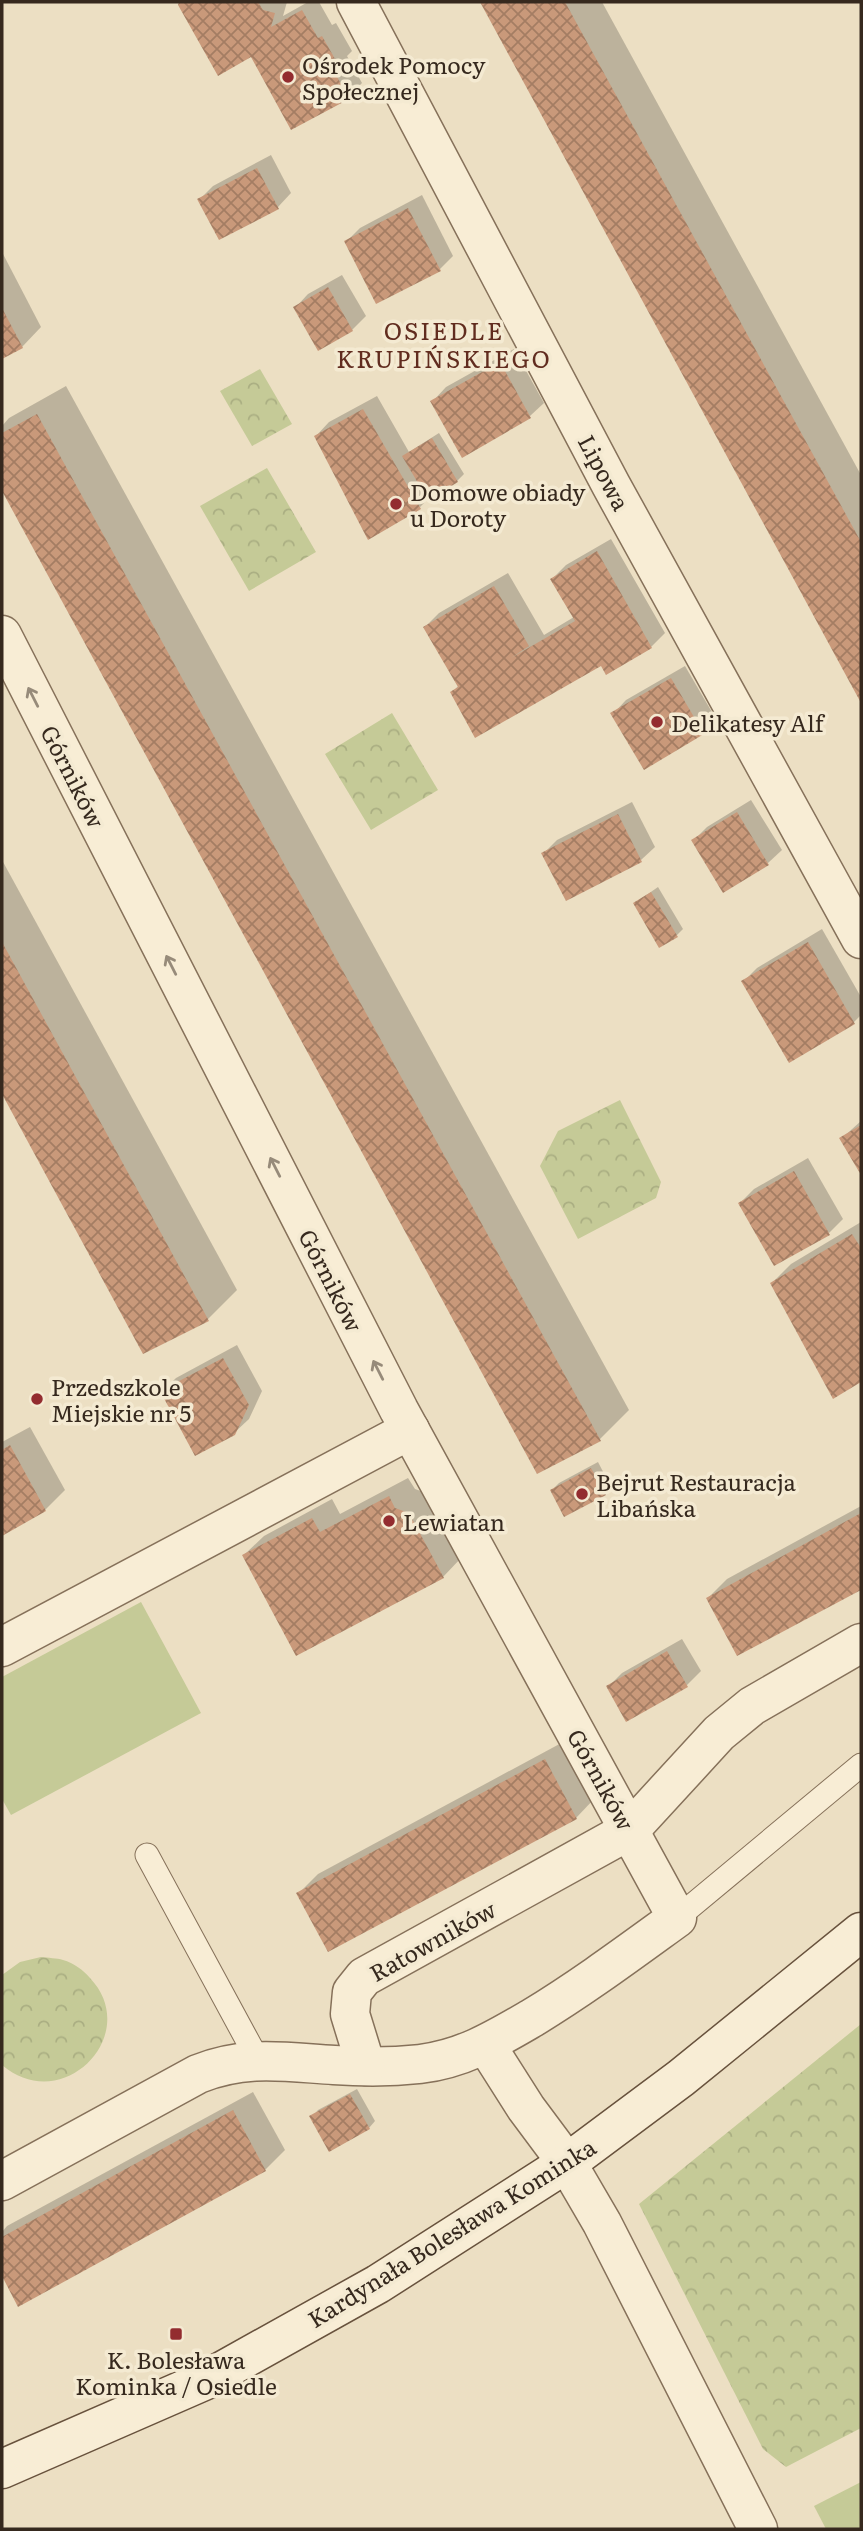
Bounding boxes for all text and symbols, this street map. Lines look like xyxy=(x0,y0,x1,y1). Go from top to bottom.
place label: Ośrodek Pomocy Społecznej xyxy=(302,47,486,107)
marker: Ośrodek Pomocy Społecznej xyxy=(280,69,296,85)
district label: OSIEDLE KRUPIŃSKIEGO xyxy=(336,312,552,375)
street label: Lipowa xyxy=(571,428,639,517)
place label: Domowe obiady u Doroty xyxy=(410,474,586,534)
marker: Domowe obiady u Doroty xyxy=(388,496,404,512)
one-way arrow xyxy=(26,687,40,708)
place label: Delikatesy Alf xyxy=(671,705,826,739)
marker: Delikatesy Alf xyxy=(649,714,665,730)
street label: Górników xyxy=(34,719,114,833)
one-way arrow xyxy=(163,955,177,976)
one-way arrow xyxy=(267,1157,281,1178)
street label: Górników xyxy=(292,1223,372,1337)
one-way arrow xyxy=(371,1360,385,1381)
place label: Przedszkole Miejskie nr 5 xyxy=(51,1369,191,1429)
marker: Przedszkole Miejskie nr 5 xyxy=(29,1391,45,1407)
place label: Bejrut Restauracja Libańska xyxy=(596,1464,796,1524)
marker: Bejrut Restauracja Libańska xyxy=(574,1486,590,1502)
place label: Lewiatan xyxy=(403,1504,505,1538)
marker: Lewiatan xyxy=(381,1513,397,1529)
street label: Górników xyxy=(560,1722,644,1836)
street label: Ratowników xyxy=(363,1891,502,1989)
street label: Kardynała Bolesława Kominka xyxy=(300,2129,602,2335)
marker: K. Bolesława Kominka / Osiedle xyxy=(168,2326,184,2342)
place label: K. Bolesława Kominka / Osiedle xyxy=(75,2342,277,2402)

